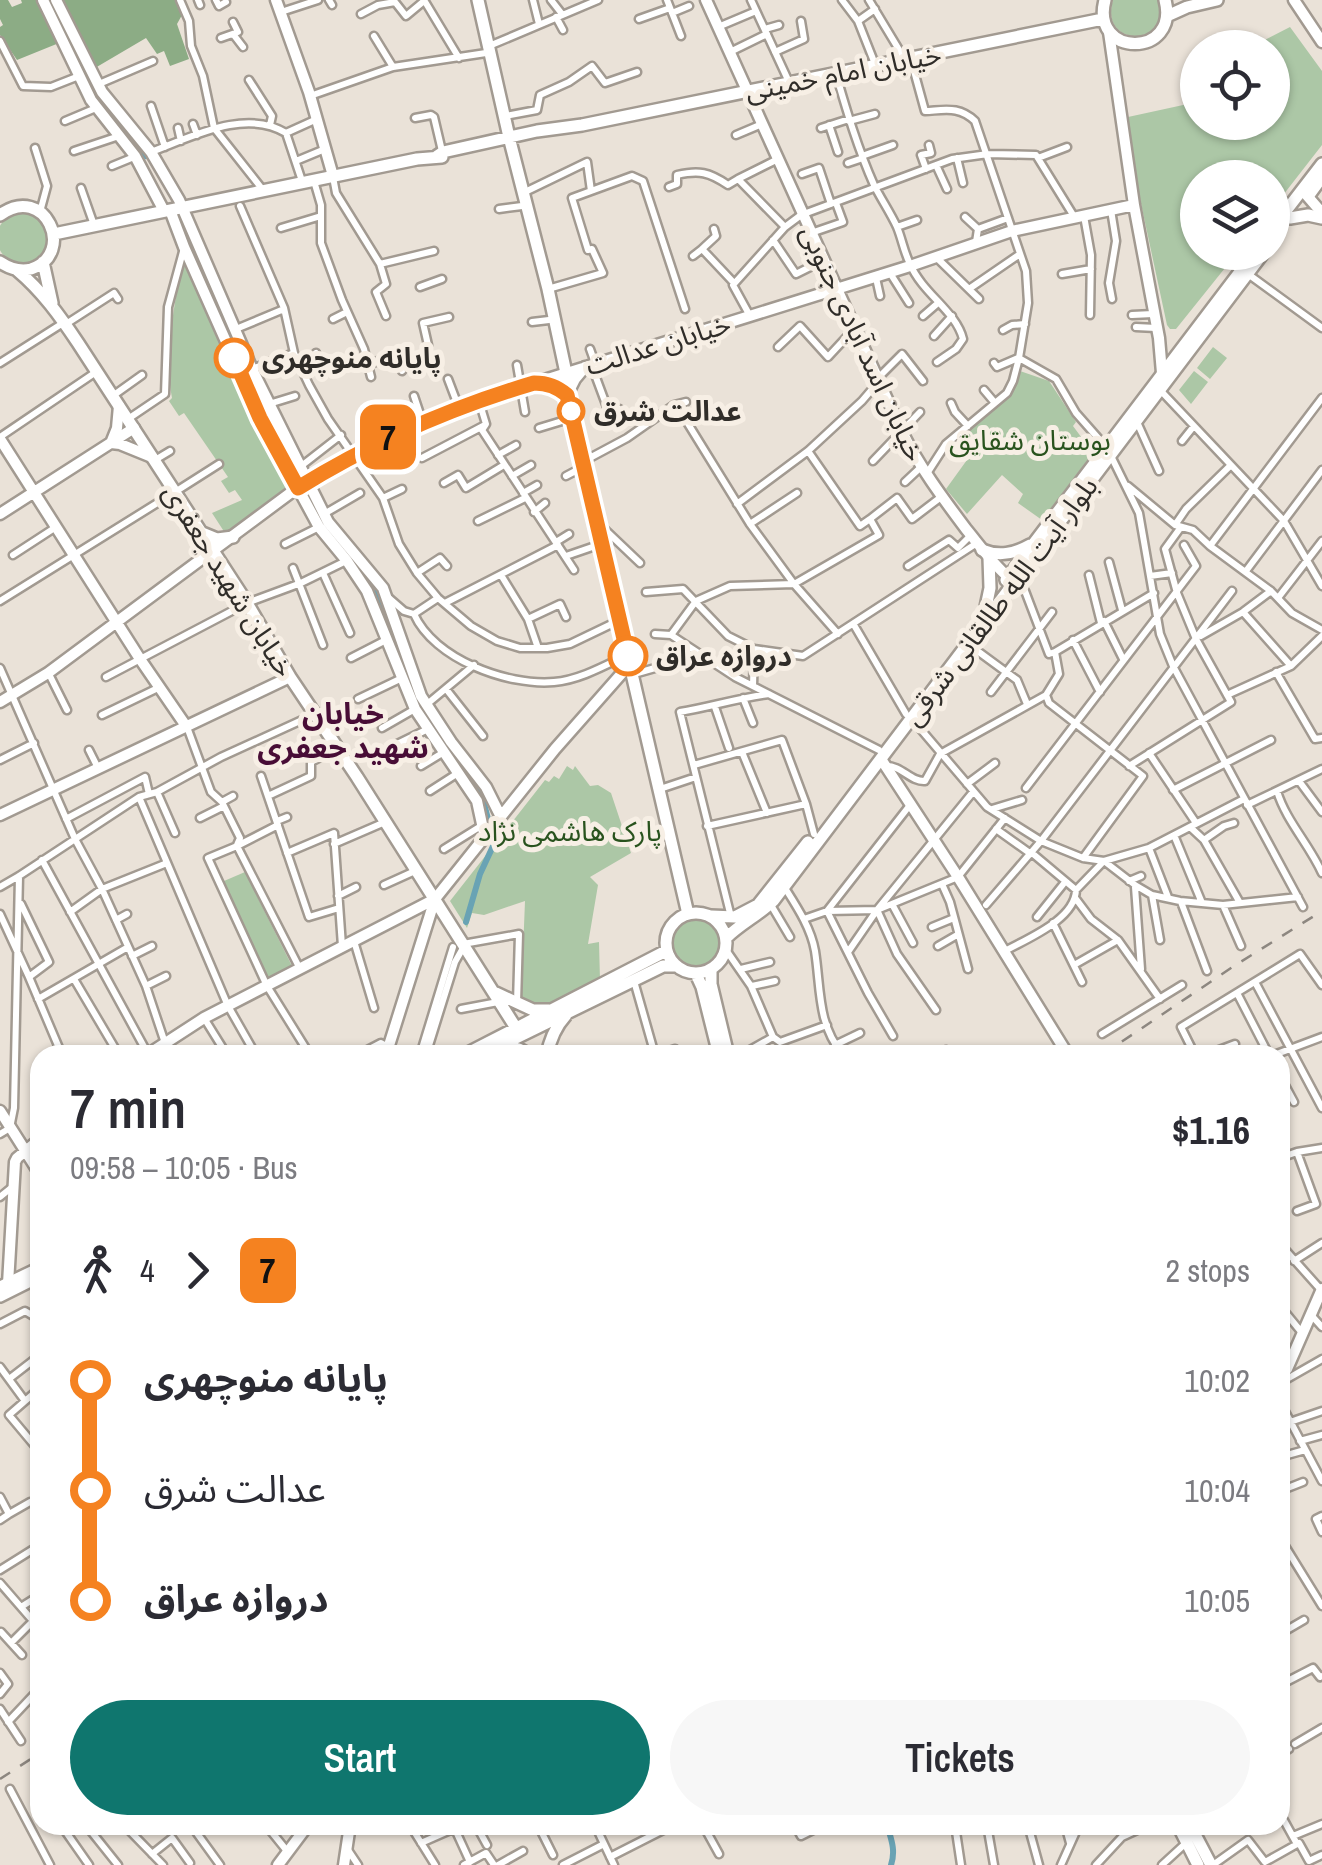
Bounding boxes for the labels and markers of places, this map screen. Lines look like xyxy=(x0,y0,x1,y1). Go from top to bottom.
marker: پایانه منوچهری xyxy=(215,339,253,377)
place label: پایانه منوچهری xyxy=(262,339,442,377)
place label: عدالت شرق xyxy=(594,392,742,430)
marker: عدالت شرق xyxy=(558,398,584,424)
marker: دروازه عراق xyxy=(609,637,647,675)
place label: دروازه عراق xyxy=(656,637,792,675)

